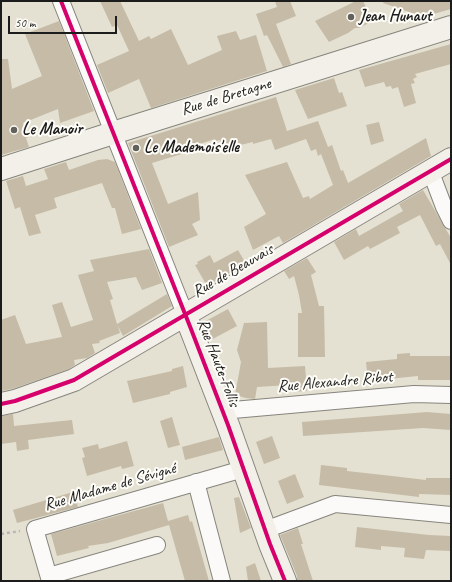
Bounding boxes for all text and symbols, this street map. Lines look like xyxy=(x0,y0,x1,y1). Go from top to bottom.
place label: Jean Hunaut xyxy=(359,7,431,27)
scale bar xyxy=(10,8,119,34)
marker: Jean Hunaut xyxy=(346,12,356,22)
text: 50 m xyxy=(15,15,35,31)
street label: Rue de Bretagne xyxy=(179,74,273,120)
place label: Le Manoir xyxy=(22,120,82,140)
marker: Le Manoir xyxy=(9,125,19,135)
place label: Le Mademois'elle xyxy=(144,138,239,158)
marker: Le Mademois'elle xyxy=(131,143,141,153)
street label: Rue de Beauvais xyxy=(189,240,277,302)
street label: Rue Haute-Follis xyxy=(192,316,244,410)
street label: Rue Alexandre Ribot xyxy=(277,367,393,397)
street label: Rue Madame de Sévigné xyxy=(42,458,178,516)

